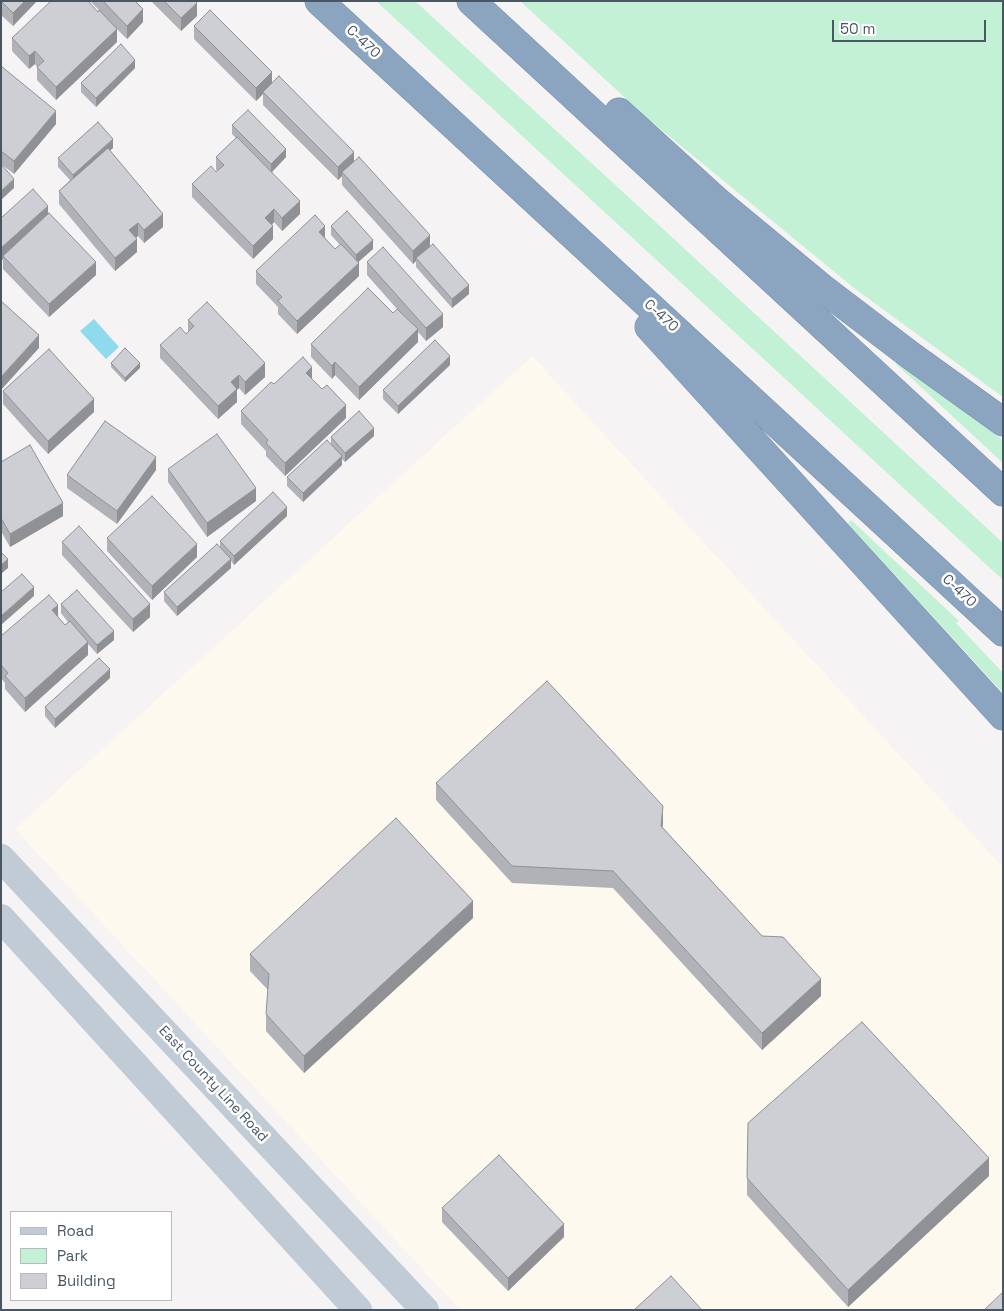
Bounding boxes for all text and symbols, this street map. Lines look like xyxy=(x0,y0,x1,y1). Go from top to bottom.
scale bar xyxy=(834,10,988,42)
text: 50 m xyxy=(840,19,875,38)
street label: C-470 xyxy=(342,22,384,62)
street label: C-470 xyxy=(640,296,682,336)
street label: C-470 xyxy=(938,571,980,611)
street label: East County Line Road xyxy=(155,1023,271,1145)
legend xyxy=(10,1211,172,1301)
text: Road xyxy=(57,1221,94,1240)
text: Park xyxy=(57,1246,88,1265)
text: Building xyxy=(57,1271,116,1290)

